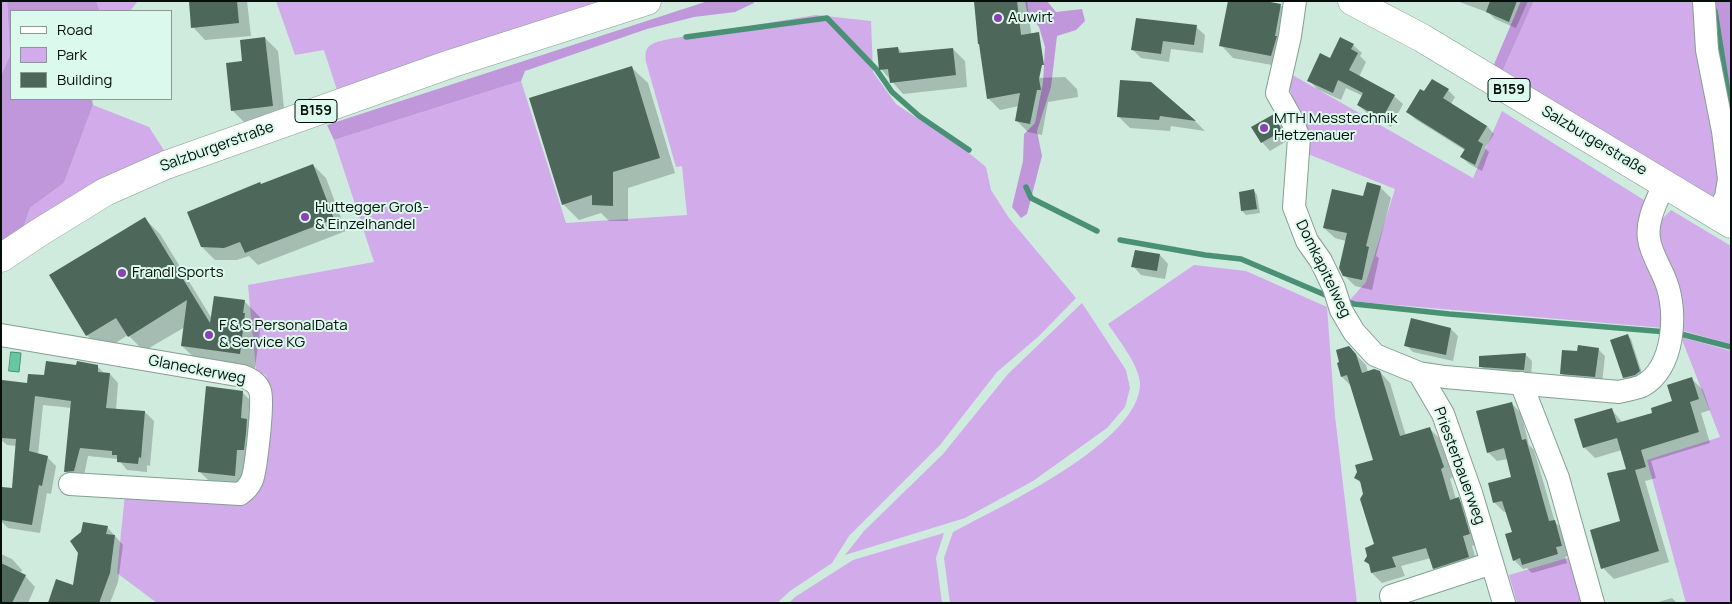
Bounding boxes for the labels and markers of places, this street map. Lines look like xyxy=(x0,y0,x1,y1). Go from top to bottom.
place label: Auwirt xyxy=(1008,9,1053,27)
marker: Auwirt xyxy=(992,12,1004,24)
place label: MTH Messtechnik Hetzenauer xyxy=(1274,110,1397,145)
marker: MTH Messtechnik Hetzenauer xyxy=(1258,122,1270,134)
place label: Huttegger Groß- & Einzelhandel xyxy=(315,199,429,234)
marker: Huttegger Groß- & Einzelhandel xyxy=(299,211,311,223)
place label: Frandl Sports xyxy=(132,264,224,282)
marker: Frandl Sports xyxy=(116,267,128,279)
place label: F & S PersonalData & Service KG xyxy=(219,317,348,352)
marker: F & S PersonalData & Service KG xyxy=(203,329,215,341)

